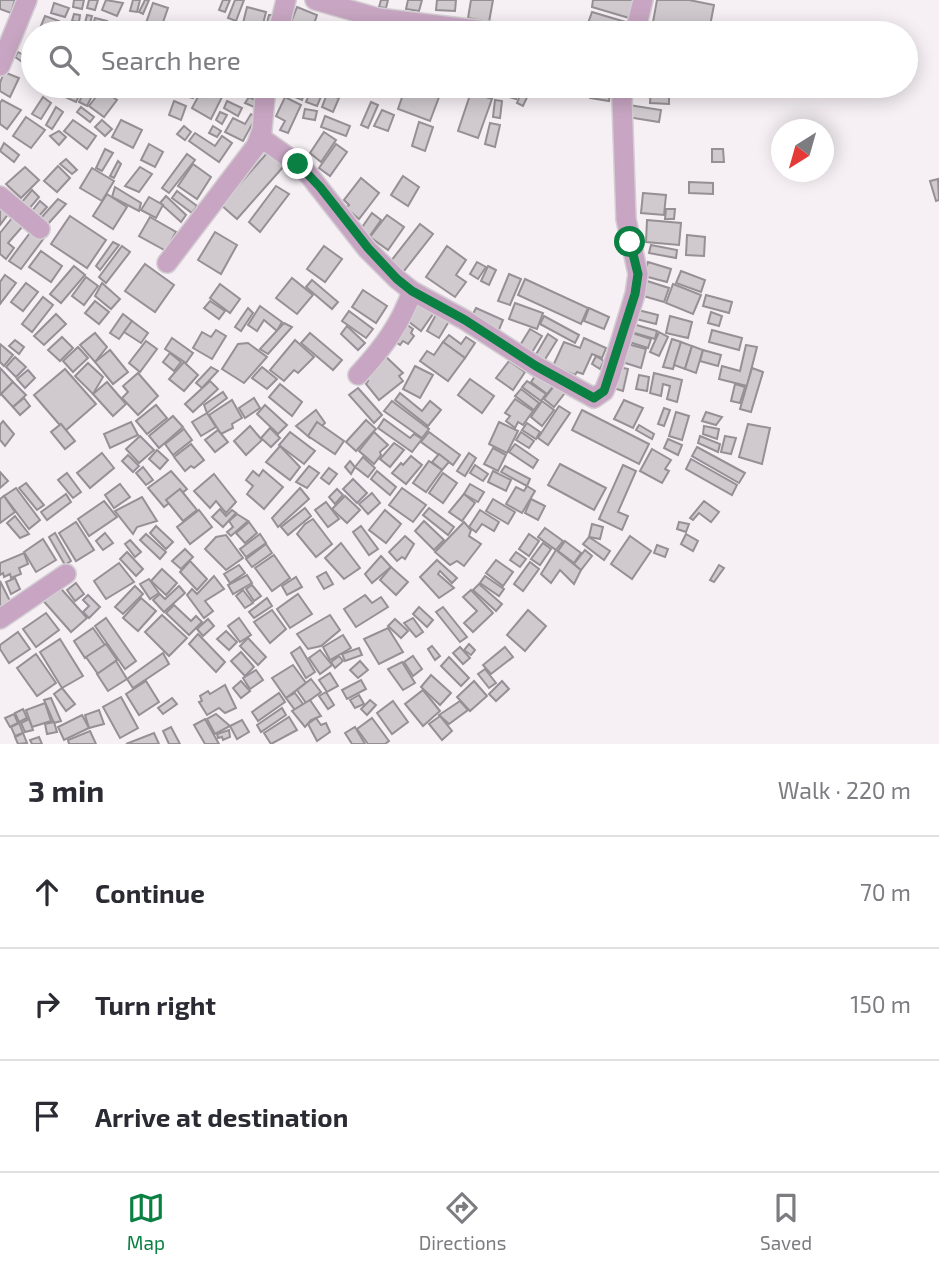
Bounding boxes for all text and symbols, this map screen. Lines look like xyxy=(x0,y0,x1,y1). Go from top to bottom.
search box xyxy=(21,21,918,98)
icon: search xyxy=(45,41,83,79)
text: Search here xyxy=(101,44,241,75)
north arrow xyxy=(771,119,834,182)
route end xyxy=(282,148,313,179)
route start xyxy=(614,226,645,257)
text: 3 min xyxy=(28,772,104,808)
text: Walk · 220 m xyxy=(778,776,911,804)
icon: ahead xyxy=(28,873,66,911)
text: Continue xyxy=(95,877,205,908)
text: 70 m xyxy=(860,878,911,906)
icon: right xyxy=(28,985,66,1023)
text: Turn right xyxy=(95,989,216,1020)
text: 150 m xyxy=(850,990,911,1018)
icon: arrive xyxy=(28,1097,66,1135)
text: Arrive at destination xyxy=(95,1101,348,1132)
tab: Map xyxy=(127,1189,165,1254)
tab: Directions xyxy=(419,1189,506,1254)
tab: Saved xyxy=(760,1189,812,1254)

